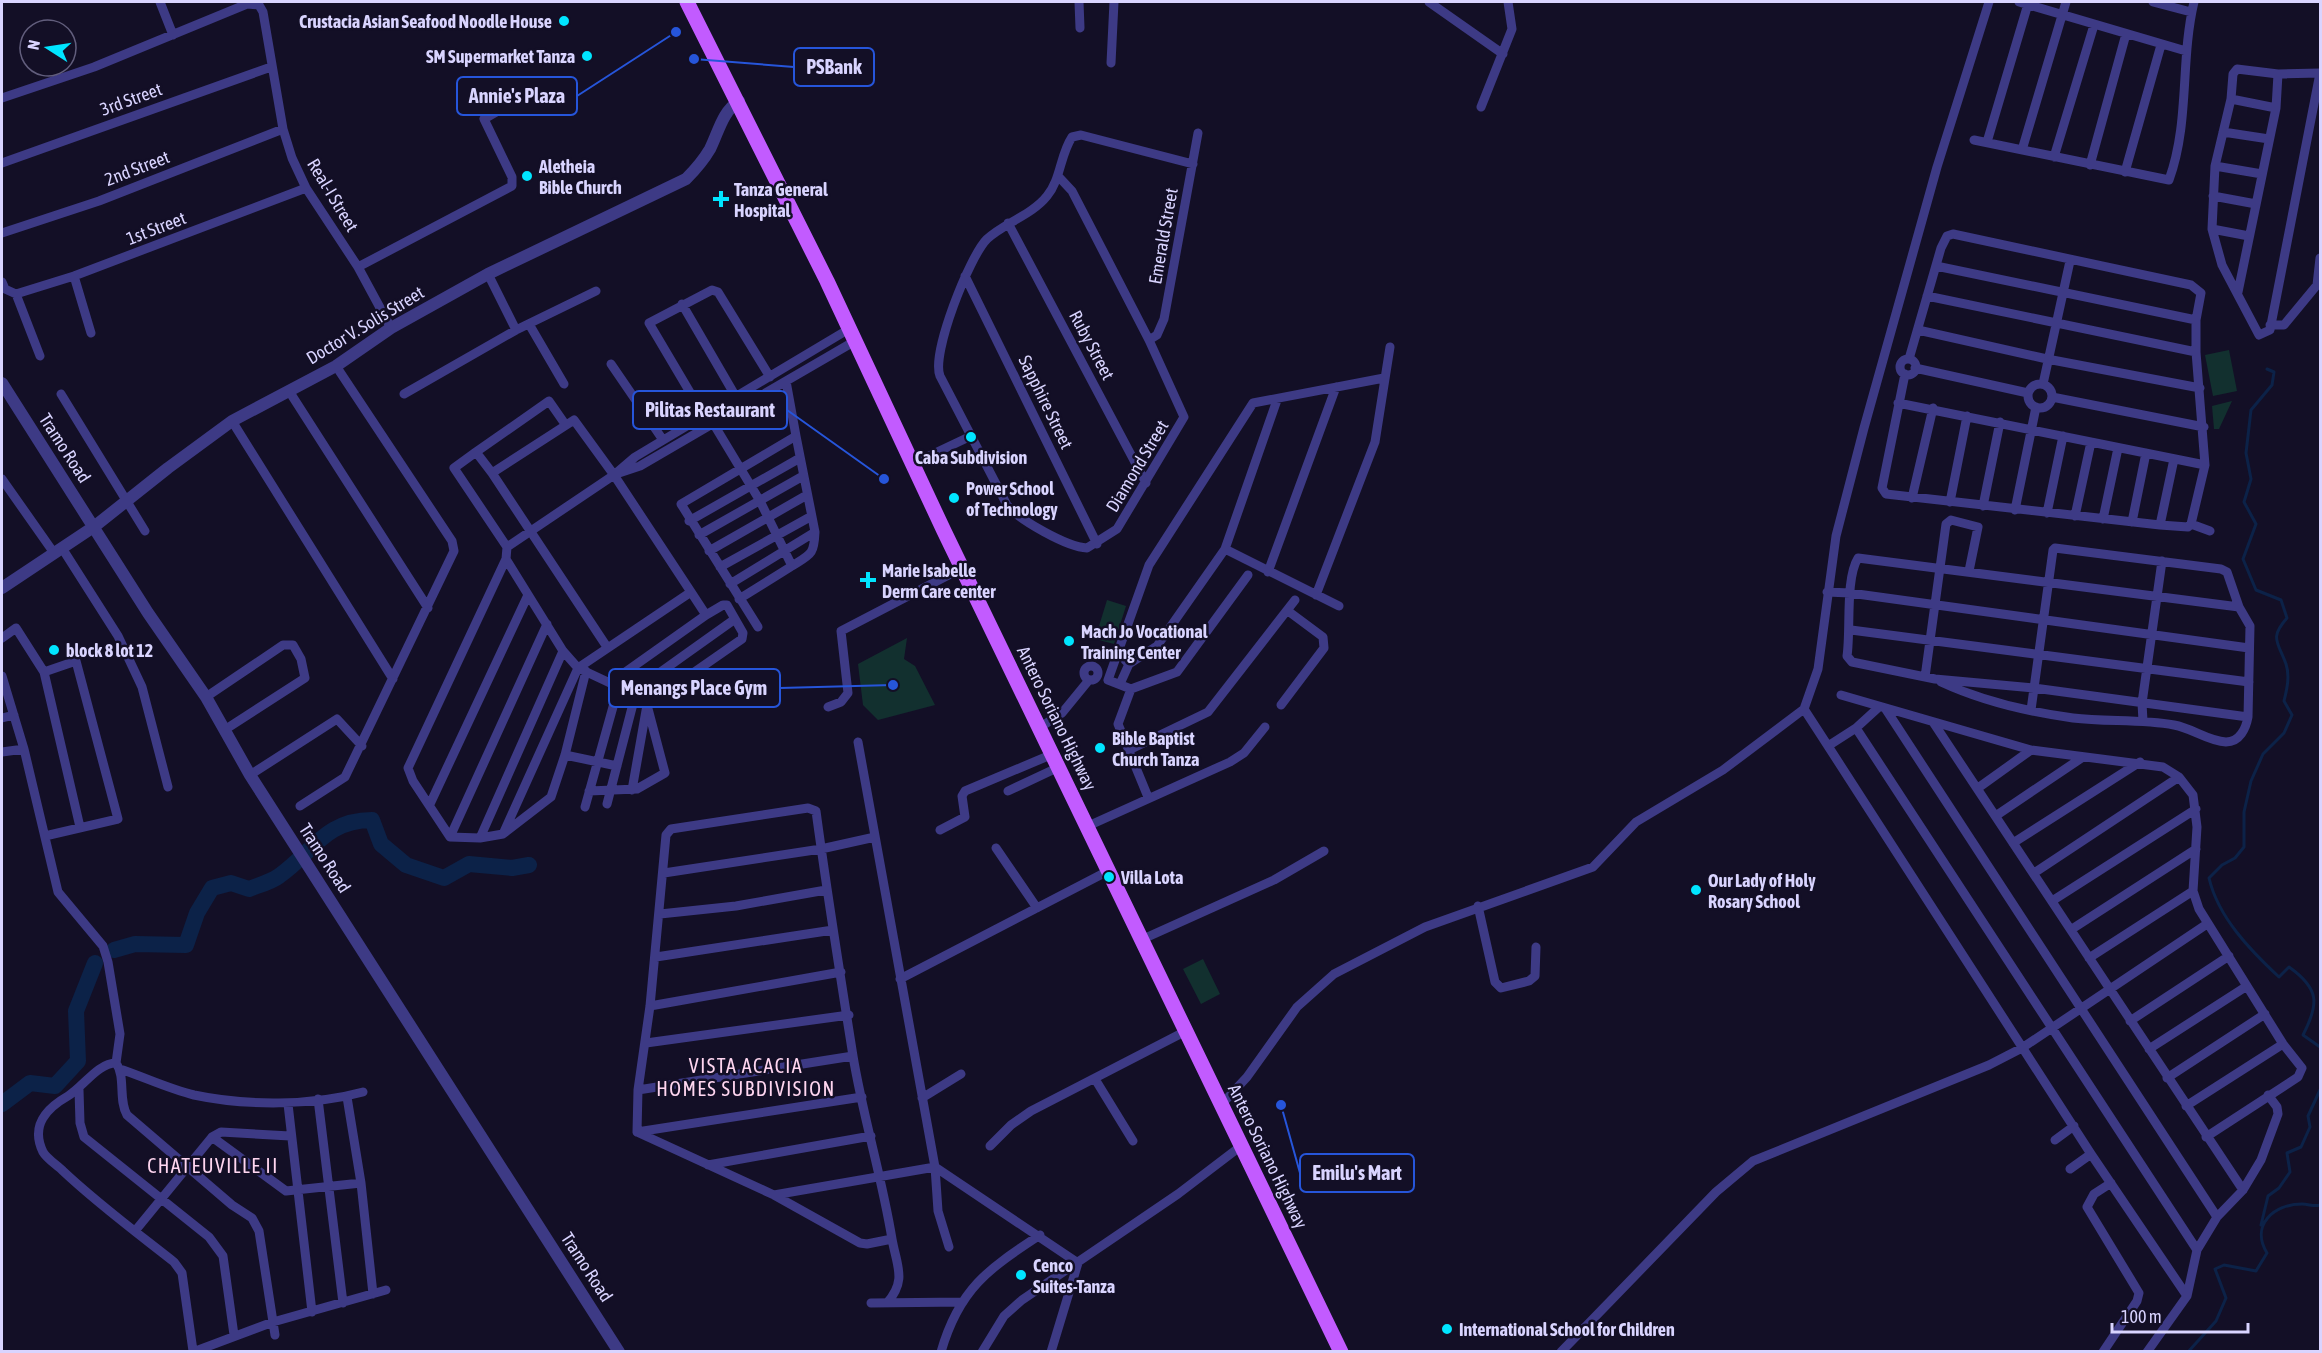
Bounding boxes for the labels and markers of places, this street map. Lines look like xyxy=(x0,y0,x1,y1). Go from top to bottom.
place label: Crustacia Asian Seafood Noodle House xyxy=(299,11,552,32)
marker: Crustacia Asian Seafood Noodle House xyxy=(557,14,571,28)
place label: SM Supermarket Tanza xyxy=(426,46,575,67)
callout: PSBank xyxy=(794,48,874,86)
marker: SM Supermarket Tanza xyxy=(580,49,594,63)
callout: Annie's Plaza xyxy=(457,77,577,115)
place label: Aletheia Bible Church xyxy=(538,156,622,198)
marker: Aletheia Bible Church xyxy=(520,169,534,183)
place label: Tanza General Hospital xyxy=(734,179,828,221)
marker: Tanza General Hospital xyxy=(712,190,730,208)
callout: Pilitas Restaurant xyxy=(633,391,787,429)
marker: Caba Subdivision xyxy=(964,430,978,444)
place label: Caba Subdivision xyxy=(915,447,1028,468)
place label: Power School of Technology xyxy=(966,478,1058,520)
marker: Power School of Technology xyxy=(947,491,961,505)
place label: Marie Isabelle Derm Care center xyxy=(882,560,996,602)
marker: Marie Isabelle Derm Care center xyxy=(859,571,877,589)
place label: Mach Jo Vocational Training Center xyxy=(1081,621,1208,663)
marker: Mach Jo Vocational Training Center xyxy=(1062,634,1076,648)
place label: block 8 lot 12 xyxy=(66,640,153,661)
marker: block 8 lot 12 xyxy=(47,643,61,657)
callout: Menangs Place Gym xyxy=(609,669,780,707)
place label: Bible Baptist Church Tanza xyxy=(1112,728,1199,770)
marker: Bible Baptist Church Tanza xyxy=(1093,741,1107,755)
place label: Villa Lota xyxy=(1120,867,1183,888)
marker: Villa Lota xyxy=(1102,870,1116,884)
place label: Our Lady of Holy Rosary School xyxy=(1708,870,1816,912)
marker: Our Lady of Holy Rosary School xyxy=(1689,883,1703,897)
callout: Emilu's Mart xyxy=(1300,1154,1414,1192)
place label: Cenco Suites-Tanza xyxy=(1033,1255,1115,1297)
marker: Cenco Suites-Tanza xyxy=(1014,1268,1028,1282)
place label: International School for Children xyxy=(1459,1319,1675,1340)
marker: International School for Children xyxy=(1440,1322,1454,1336)

